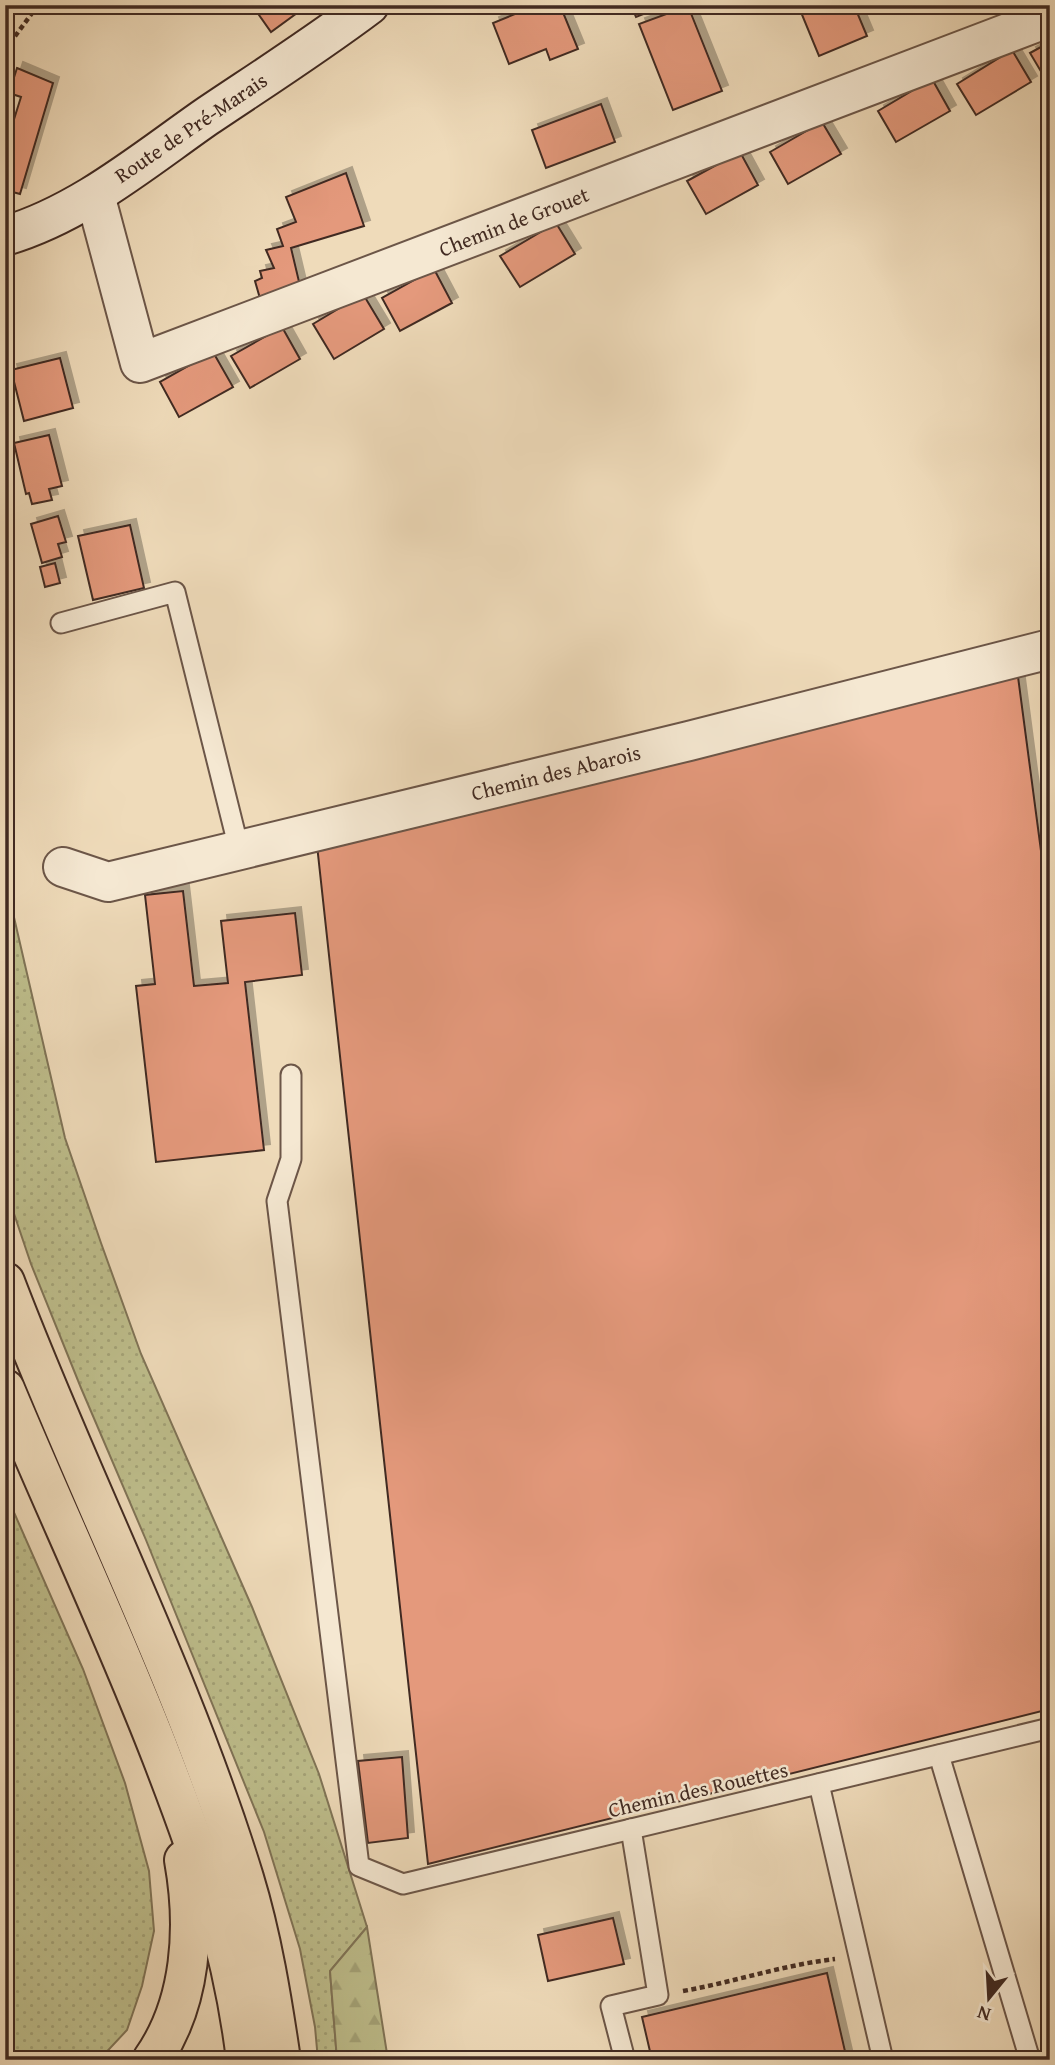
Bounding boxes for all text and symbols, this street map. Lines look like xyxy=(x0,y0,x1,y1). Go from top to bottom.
street label: Route de Pré-Marais xyxy=(108,65,273,190)
street label: Chemin de Grouet xyxy=(434,178,594,264)
street label: Chemin des Abarois xyxy=(468,737,644,809)
street label: Chemin des Rouettes xyxy=(605,1754,791,1825)
north arrow xyxy=(954,1964,1024,2034)
text: N xyxy=(973,1999,994,2029)

